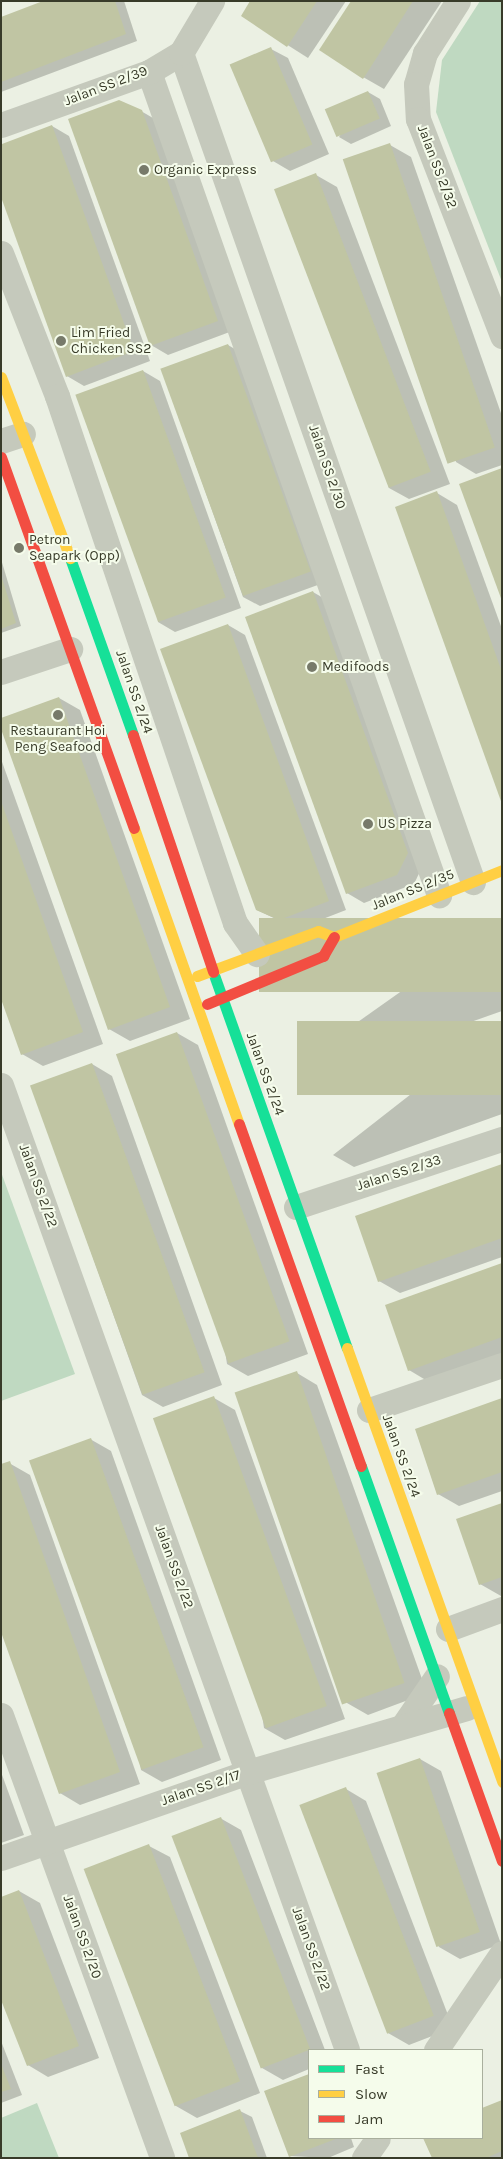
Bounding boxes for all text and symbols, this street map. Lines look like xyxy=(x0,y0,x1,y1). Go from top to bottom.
street label: Jalan SS 2/39 xyxy=(62,62,150,110)
street label: Jalan SS 2/32 xyxy=(413,123,461,211)
place label: Organic Express xyxy=(154,162,257,178)
marker: Organic Express xyxy=(138,164,150,176)
place label: Lim Fried Chicken SS2 xyxy=(71,325,151,358)
marker: Lim Fried Chicken SS2 xyxy=(55,335,67,347)
street label: Jalan SS 2/30 xyxy=(305,423,349,511)
place label: Petron Seapark (Opp) xyxy=(29,532,120,564)
marker: Petron Seapark (Opp) xyxy=(13,542,25,554)
street label: Jalan SS 2/24 xyxy=(112,648,156,736)
place label: Medifoods xyxy=(322,659,389,675)
marker: Medifoods xyxy=(306,661,318,673)
marker: Restaurant Hoi Peng Seafood xyxy=(52,709,64,721)
place label: Restaurant Hoi Peng Seafood xyxy=(10,723,106,756)
place label: US Pizza xyxy=(378,816,432,832)
marker: US Pizza xyxy=(362,818,374,830)
street label: Jalan SS 2/35 xyxy=(369,866,457,914)
street label: Jalan SS 2/24 xyxy=(242,1030,288,1118)
street label: Jalan SS 2/22 xyxy=(15,1142,61,1230)
street label: Jalan SS 2/33 xyxy=(355,1151,443,1195)
street label: Jalan SS 2/24 xyxy=(378,1412,424,1500)
street label: Jalan SS 2/22 xyxy=(151,1523,197,1611)
street label: Jalan SS 2/17 xyxy=(159,1767,243,1809)
street label: Jalan SS 2/20 xyxy=(59,1893,105,1981)
street label: Jalan SS 2/22 xyxy=(288,1905,334,1993)
legend xyxy=(308,2049,483,2139)
text: Fast xyxy=(355,2060,384,2078)
text: Slow xyxy=(355,2085,387,2103)
text: Jam xyxy=(355,2110,383,2128)

